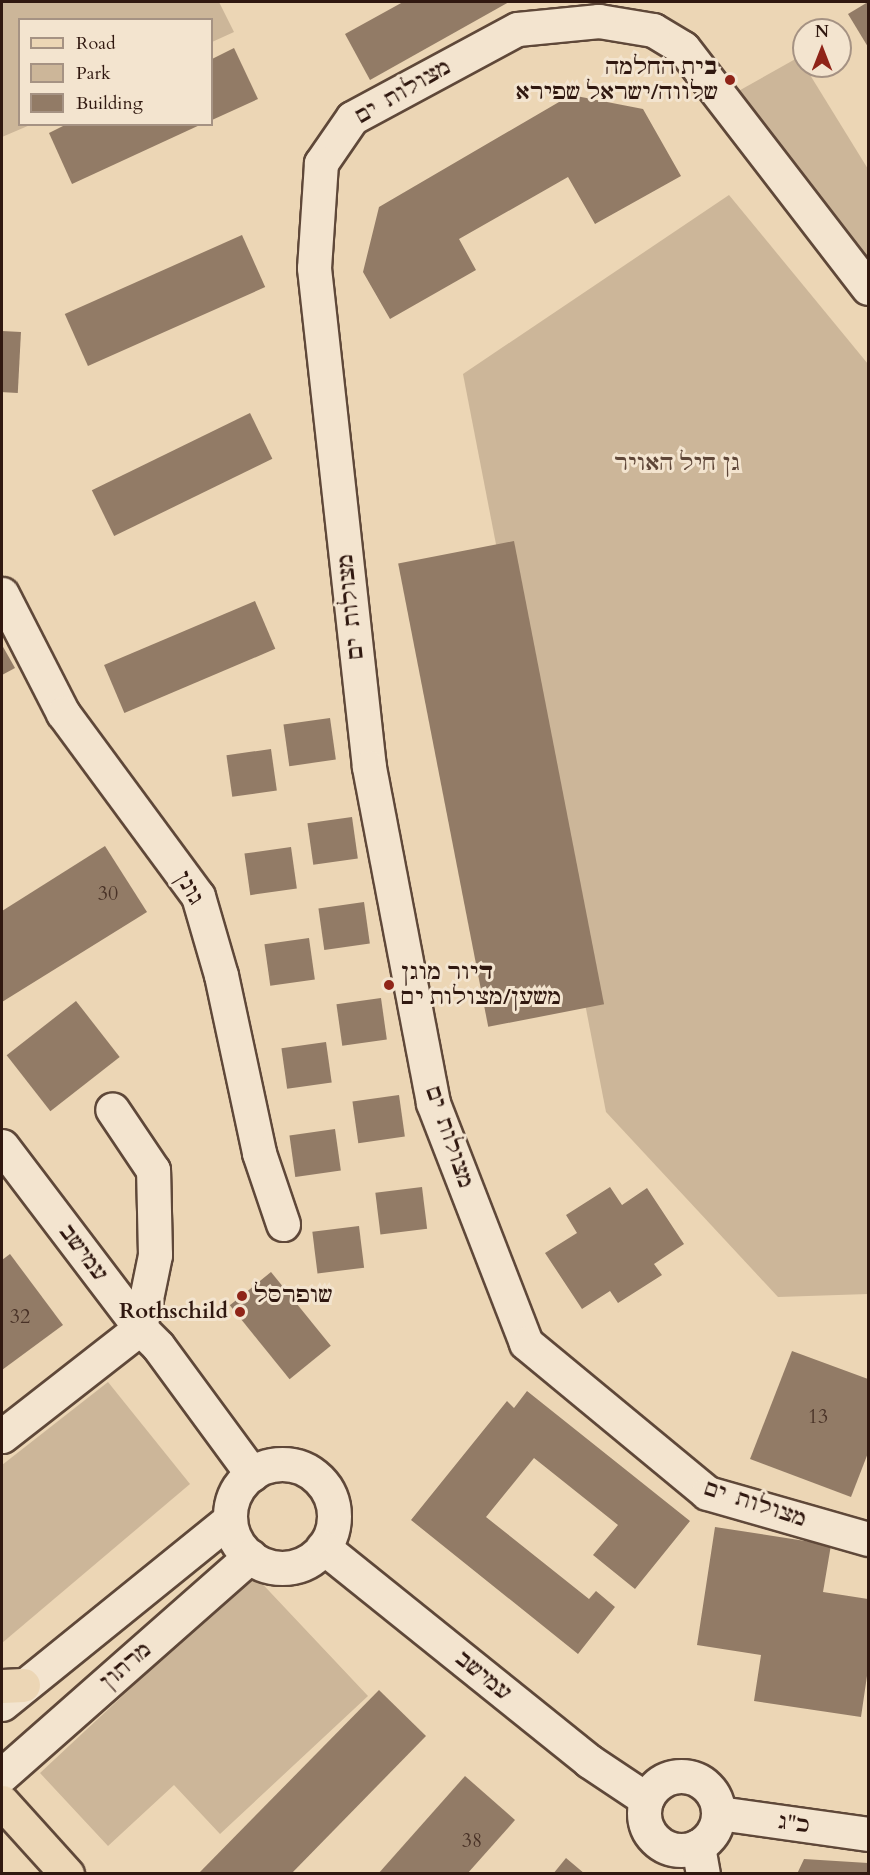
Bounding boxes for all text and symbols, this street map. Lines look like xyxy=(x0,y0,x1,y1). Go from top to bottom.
legend xyxy=(18,18,213,126)
north arrow xyxy=(792,18,852,78)
text: N xyxy=(815,21,829,43)
text: Road xyxy=(76,31,116,56)
place label: בית החלמה שלווה/ישראל שפירא xyxy=(516,54,718,106)
street label: מצולות ים xyxy=(352,55,454,129)
text: Park xyxy=(76,61,111,86)
marker: בית החלמה שלווה/ישראל שפירא xyxy=(723,73,737,87)
text: Building xyxy=(76,91,143,116)
park label: גן חיל האויר xyxy=(614,451,740,477)
street label: מצולות ים xyxy=(333,555,369,659)
street label: גונן xyxy=(169,866,209,910)
house number: 30 xyxy=(98,881,118,905)
place label: דיור מוגן משען/מצולות ים xyxy=(401,959,561,1010)
marker: דיור מוגן משען/מצולות ים xyxy=(382,978,396,992)
street label: מצולות ים xyxy=(420,1084,478,1190)
street label: עמישב xyxy=(53,1219,113,1287)
place label: שופרסל xyxy=(254,1283,333,1309)
marker: שופרסל xyxy=(235,1289,249,1303)
place label: Rothschild xyxy=(119,1299,228,1325)
house number: 32 xyxy=(10,1304,30,1328)
marker: Rothschild xyxy=(233,1305,247,1319)
house number: 13 xyxy=(808,1404,828,1428)
street label: מצולות ים xyxy=(702,1476,808,1532)
street label: מרתון xyxy=(95,1637,157,1695)
street label: עמישב xyxy=(450,1645,516,1707)
street label: כ"ג xyxy=(776,1809,812,1839)
house number: 38 xyxy=(462,1828,482,1852)

